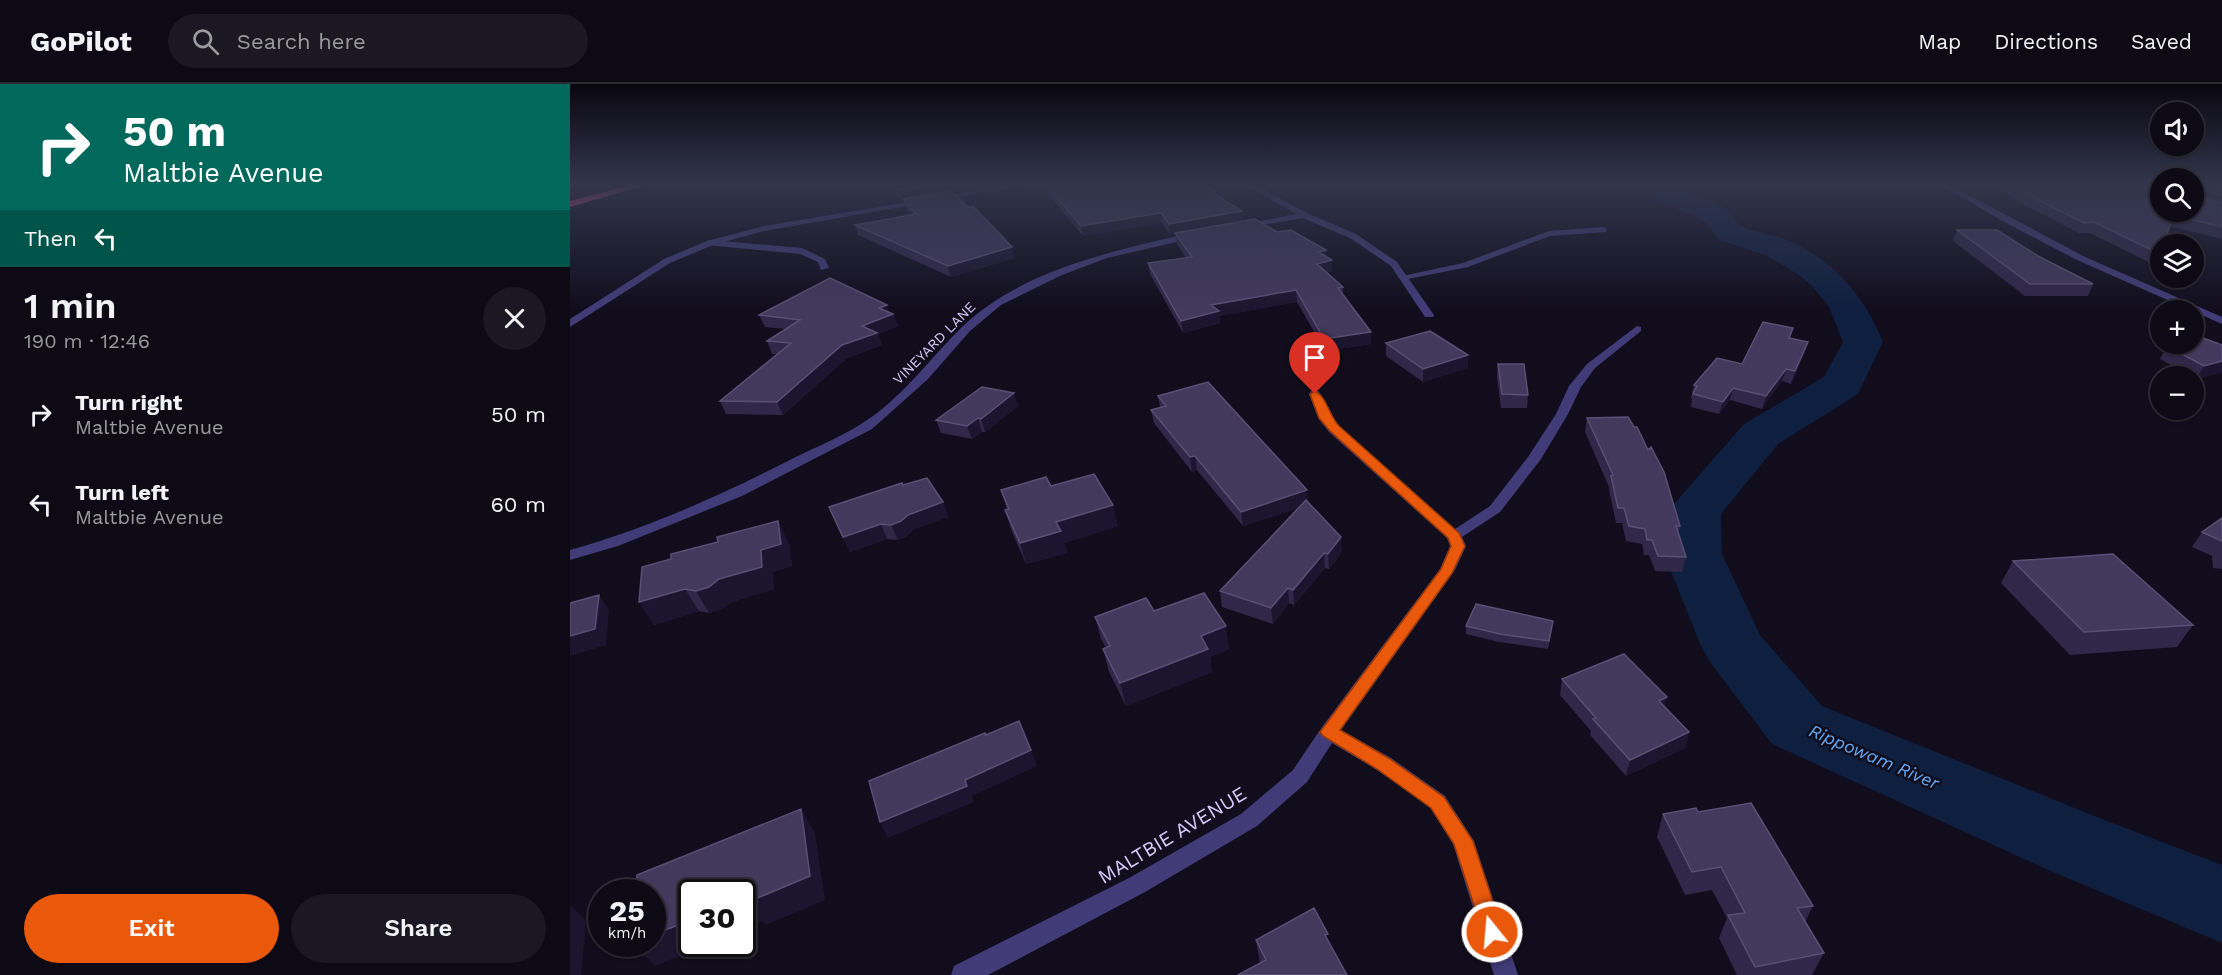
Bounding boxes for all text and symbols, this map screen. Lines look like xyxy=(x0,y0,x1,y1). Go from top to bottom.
search box xyxy=(168,14,588,68)
text: GoPilot xyxy=(30,25,132,58)
icon: search xyxy=(189,25,222,58)
text: Search here xyxy=(237,29,366,54)
text: Map xyxy=(1918,29,1961,54)
text: Directions xyxy=(1994,29,2098,54)
text: Saved xyxy=(2131,29,2192,54)
map controls xyxy=(2150,102,2204,420)
button: sound xyxy=(2150,102,2204,156)
text: 50 m xyxy=(123,107,226,156)
icon: right xyxy=(24,108,102,186)
text: Maltbie Avenue xyxy=(123,157,324,189)
button: search xyxy=(2150,168,2204,222)
icon: left xyxy=(89,222,122,255)
text: Then xyxy=(24,226,77,251)
button: layers xyxy=(2150,234,2204,288)
text: 1 min xyxy=(24,285,116,327)
button: close xyxy=(483,287,546,350)
street label: VINEYARD LANE xyxy=(890,298,979,387)
button: + xyxy=(2150,300,2204,354)
text: 190 m · 12:46 xyxy=(24,329,150,353)
pin xyxy=(1289,332,1340,394)
icon: arrive xyxy=(1298,341,1331,374)
button: − xyxy=(2150,366,2204,420)
text: Turn right xyxy=(75,390,182,415)
icon: right xyxy=(24,398,57,431)
text: 50 m xyxy=(491,402,546,427)
text: Maltbie Avenue xyxy=(75,415,224,439)
text: Turn left xyxy=(75,480,169,505)
icon: left xyxy=(24,488,57,521)
text: 60 m xyxy=(490,492,546,517)
text: Maltbie Avenue xyxy=(75,505,224,529)
water label: Rippowam River xyxy=(1806,720,1943,794)
street label: MALTBIE AVENUE xyxy=(1093,781,1251,889)
speed limit sign: 30 xyxy=(678,879,756,957)
text: 25 xyxy=(609,893,645,928)
button: Exit xyxy=(24,894,279,963)
button: Share xyxy=(291,894,546,963)
position arrow xyxy=(1460,900,1524,964)
text: km/h xyxy=(608,924,646,942)

